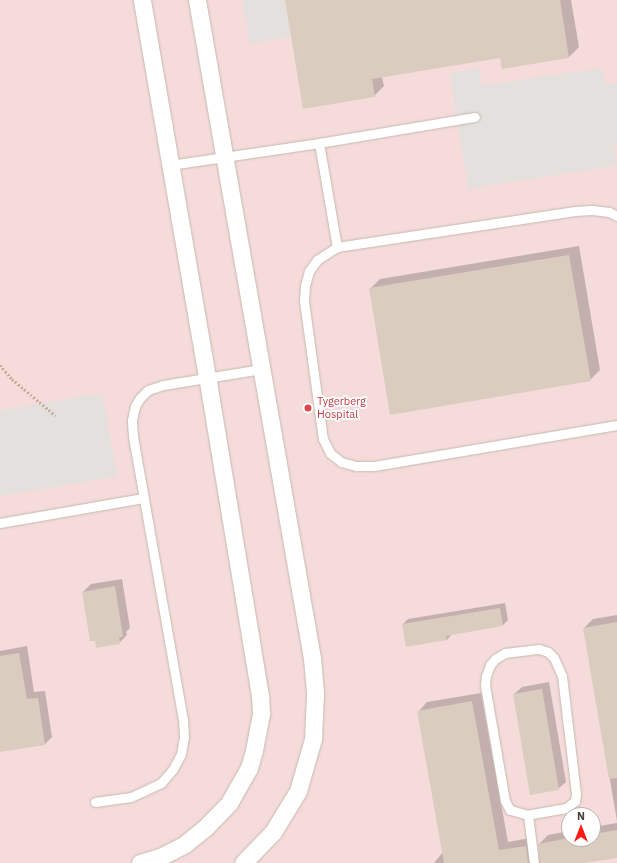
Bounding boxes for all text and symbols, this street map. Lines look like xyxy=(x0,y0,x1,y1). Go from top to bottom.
place label: Tygerberg Hospital xyxy=(317,395,366,421)
marker: Tygerberg Hospital xyxy=(302,402,314,414)
north arrow xyxy=(561,807,601,847)
text: N xyxy=(577,809,585,823)

